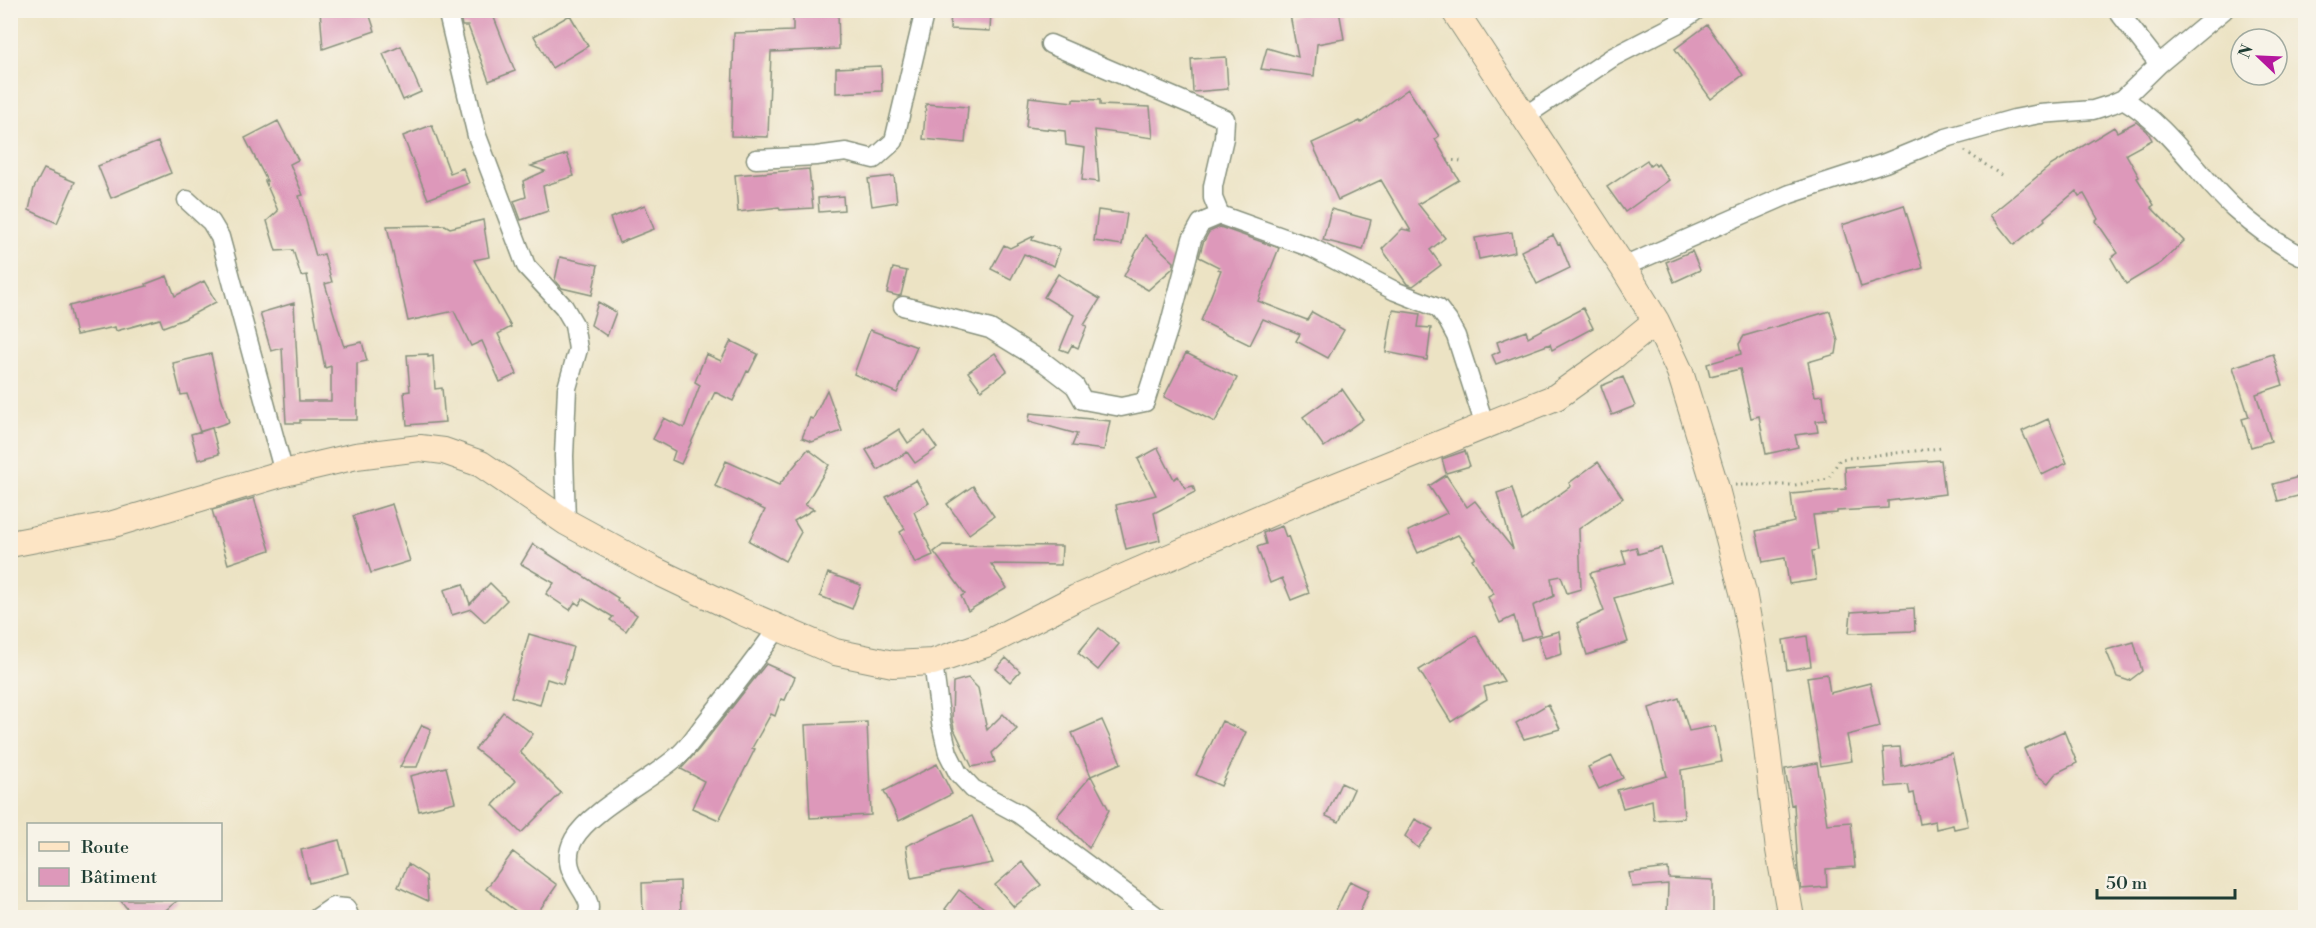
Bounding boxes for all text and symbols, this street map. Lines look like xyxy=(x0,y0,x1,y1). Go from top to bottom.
north arrow xyxy=(2229,27,2289,87)
text: N xyxy=(2234,41,2258,61)
legend xyxy=(27,823,222,901)
text: Route xyxy=(81,836,129,859)
scale bar xyxy=(2097,862,2235,900)
text: Bâtiment xyxy=(80,866,158,889)
text: 50 m xyxy=(2106,872,2148,895)

